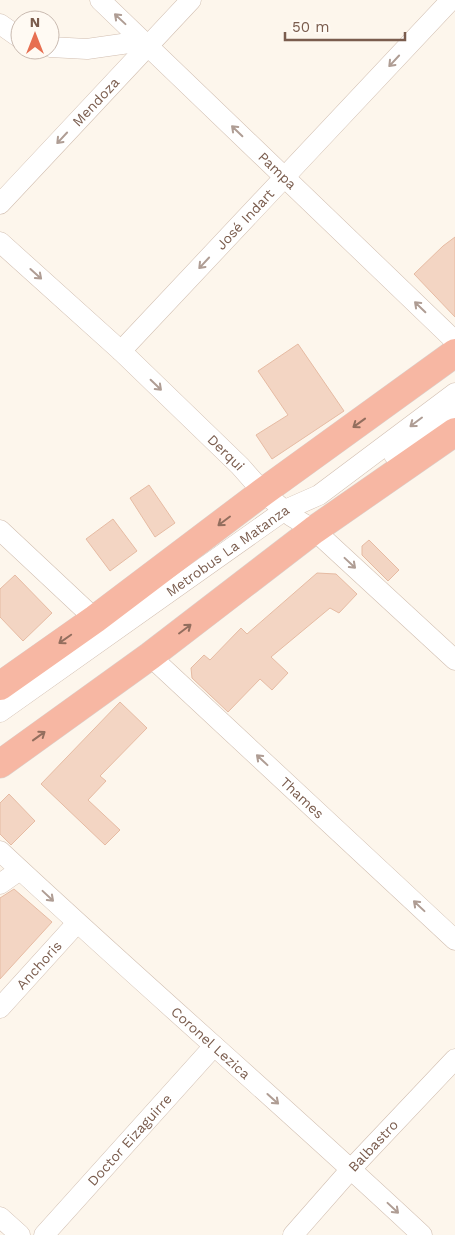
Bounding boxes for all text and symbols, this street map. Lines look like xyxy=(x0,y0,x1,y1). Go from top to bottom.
north arrow xyxy=(10,10,60,60)
scale bar xyxy=(285,10,405,42)
one-way arrow xyxy=(113,13,126,25)
text: N xyxy=(30,14,40,30)
text: 50 m xyxy=(292,18,329,36)
one-way arrow xyxy=(388,55,400,67)
street label: Mendoza xyxy=(69,74,122,130)
one-way arrow xyxy=(231,125,244,137)
one-way arrow xyxy=(56,132,68,144)
street label: Pampa xyxy=(255,149,300,192)
street label: José Indart xyxy=(213,185,277,253)
one-way arrow xyxy=(198,257,210,270)
one-way arrow xyxy=(30,268,43,280)
one-way arrow xyxy=(414,301,426,313)
one-way arrow xyxy=(150,379,162,391)
one-way arrow xyxy=(353,417,366,428)
one-way arrow xyxy=(410,417,423,428)
street label: Derqui xyxy=(204,431,248,474)
street label: Metrobus La Matanza xyxy=(163,502,292,600)
one-way arrow xyxy=(218,516,231,527)
one-way arrow xyxy=(344,557,357,569)
one-way arrow xyxy=(178,624,191,635)
one-way arrow xyxy=(58,634,72,644)
one-way arrow xyxy=(32,731,46,741)
one-way arrow xyxy=(255,754,268,766)
street label: Thames xyxy=(277,774,327,822)
one-way arrow xyxy=(42,890,55,902)
one-way arrow xyxy=(413,900,426,912)
street label: Anchoris xyxy=(13,938,65,993)
street label: Coronel Lezica xyxy=(168,1003,254,1082)
street label: Doctor Eizaguirre xyxy=(84,1091,175,1189)
one-way arrow xyxy=(266,1093,279,1105)
street label: Balbastro xyxy=(345,1116,401,1175)
one-way arrow xyxy=(387,1202,400,1214)

